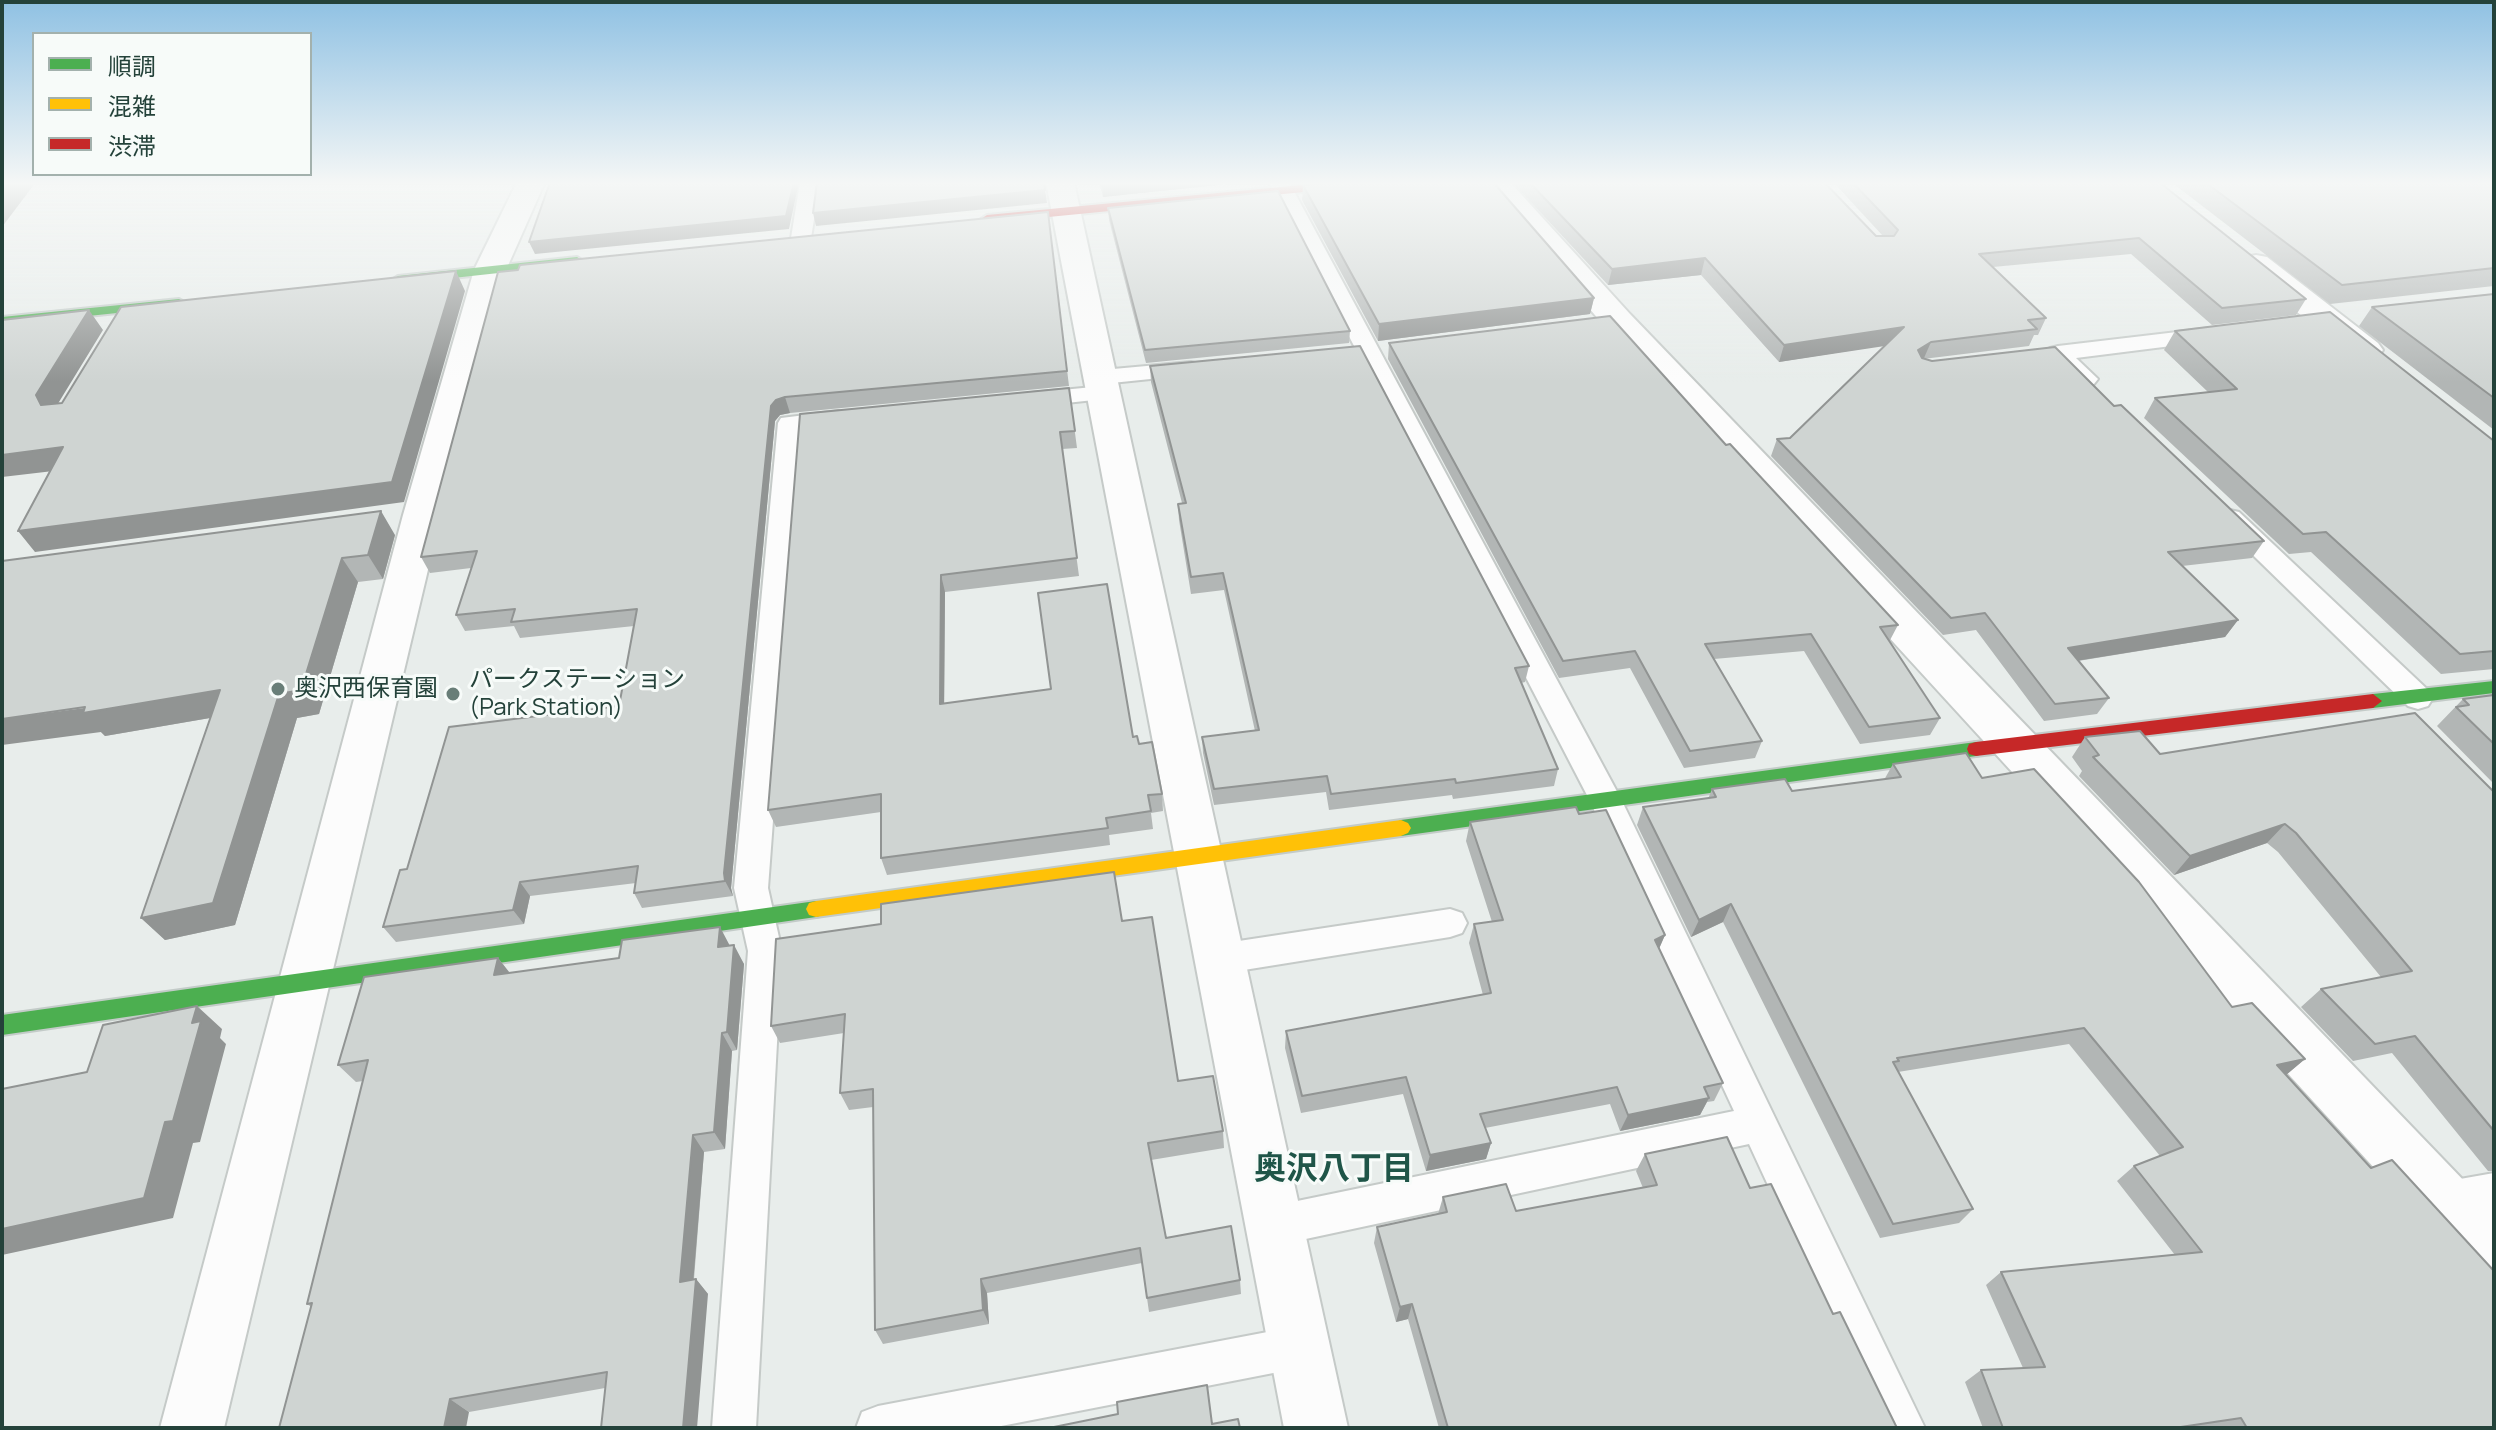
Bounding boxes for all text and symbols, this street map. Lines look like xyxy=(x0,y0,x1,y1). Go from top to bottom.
legend xyxy=(32,32,312,176)
text: 順調 xyxy=(108,49,156,82)
text: 混雑 xyxy=(108,89,156,122)
text: 渋滞 xyxy=(108,129,156,162)
place label: パークステーション (Park Station) xyxy=(469,666,685,722)
place label: 奥沢西保育園 xyxy=(294,675,438,703)
marker: 奥沢西保育園 xyxy=(269,680,287,698)
marker: パークステーション (Park Station) xyxy=(444,685,462,703)
district label: 奥沢八丁目 xyxy=(1254,1151,1414,1189)

